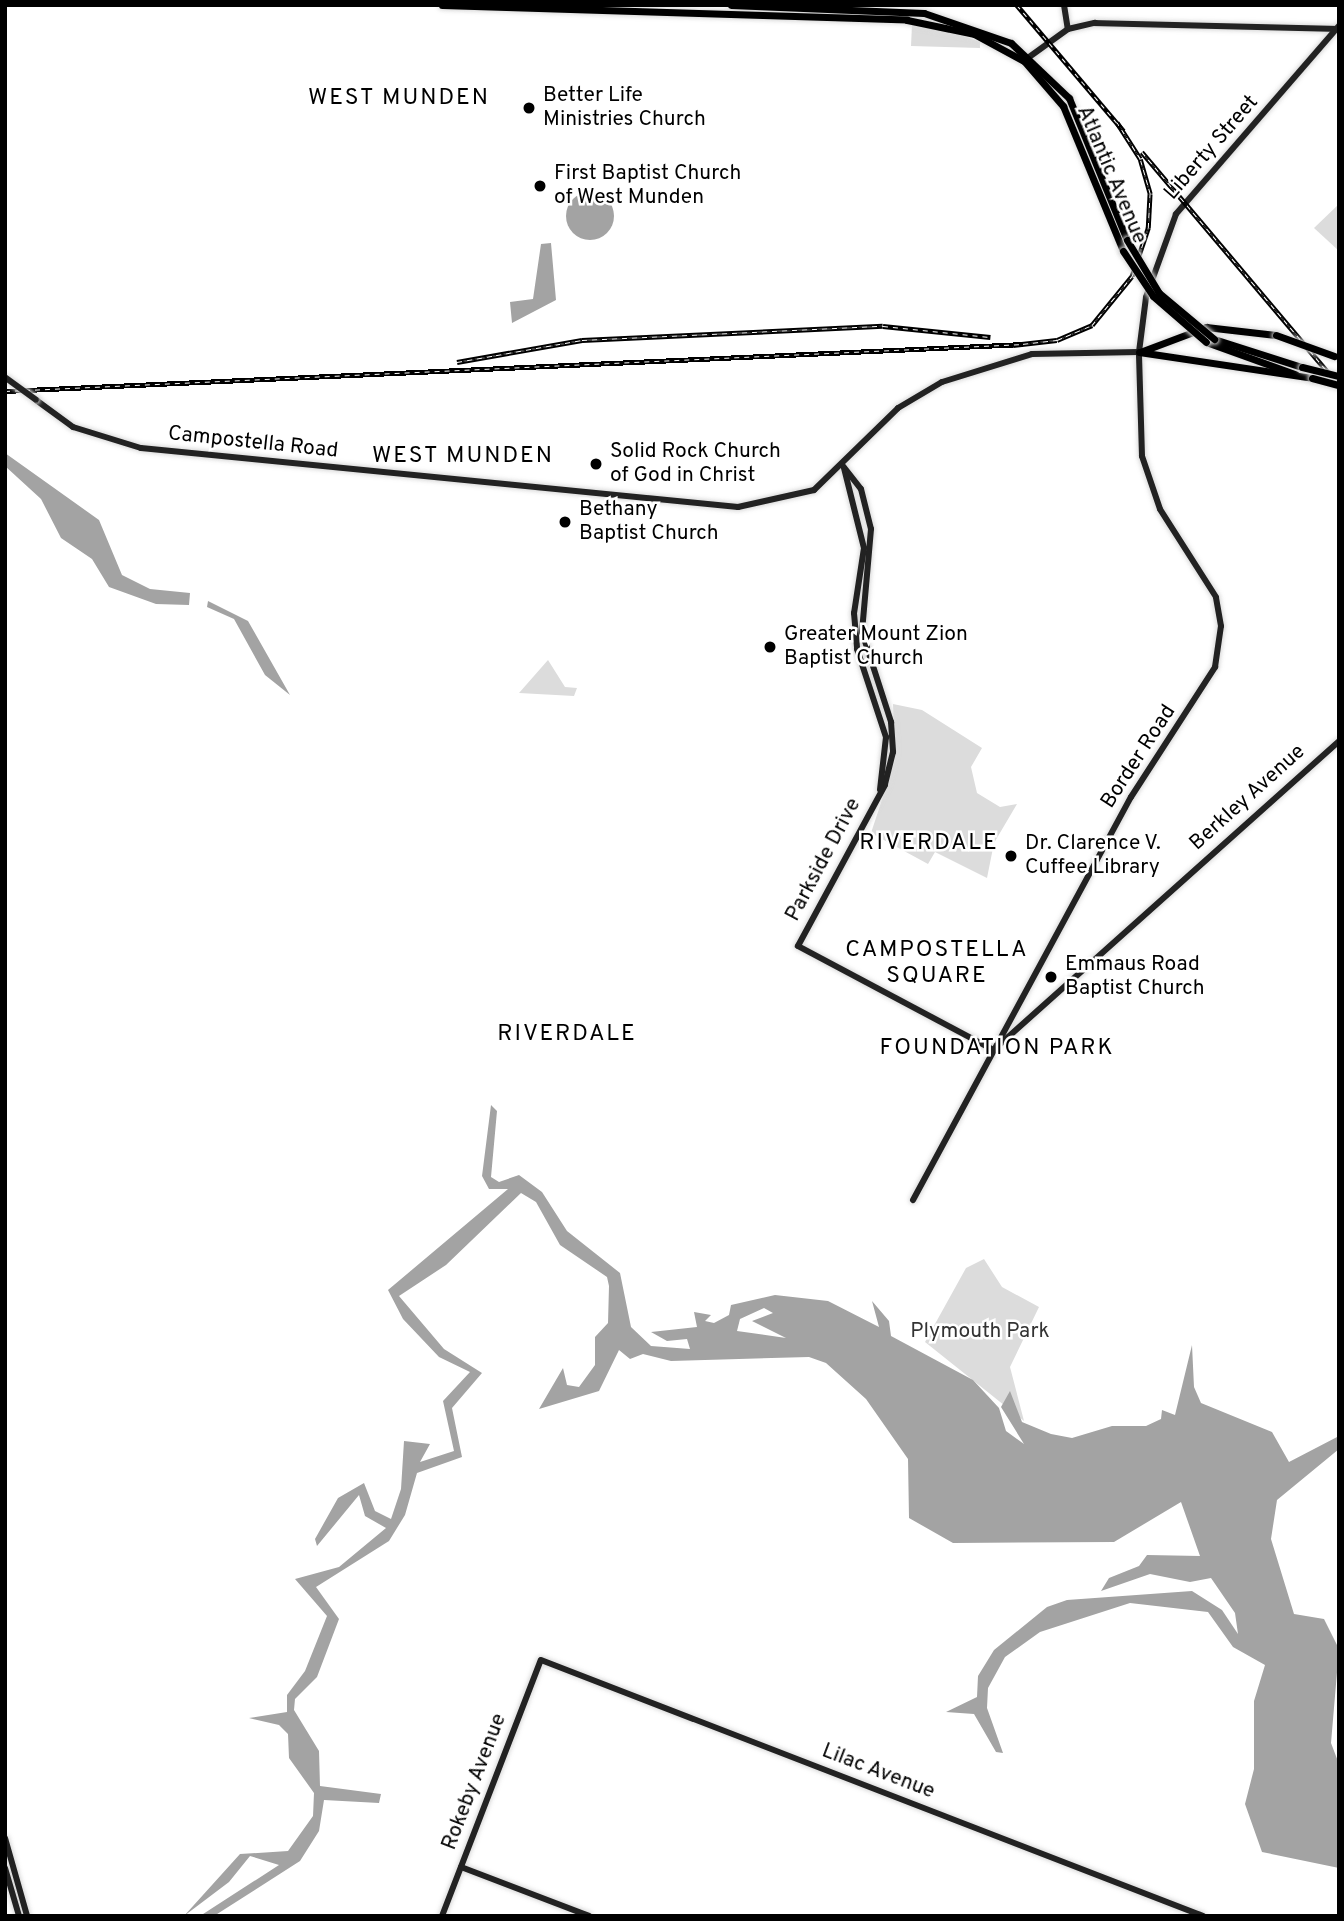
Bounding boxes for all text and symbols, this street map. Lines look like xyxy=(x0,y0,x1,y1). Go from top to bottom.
place label: Better Life Ministries Church xyxy=(543,83,706,133)
district label: WEST MUNDEN xyxy=(309,85,489,113)
street label: Liberty Street xyxy=(1160,90,1264,206)
marker: Better Life Ministries Church xyxy=(521,100,537,116)
street label: Atlantic Avenue xyxy=(1070,102,1152,248)
place label: First Baptist Church of West Munden xyxy=(554,161,741,211)
marker: First Baptist Church of West Munden xyxy=(532,178,548,194)
street label: Campostella Road xyxy=(167,422,339,464)
place label: Solid Rock Church of God in Christ xyxy=(610,439,781,489)
district label: WEST MUNDEN xyxy=(373,443,553,471)
marker: Solid Rock Church of God in Christ xyxy=(588,456,604,472)
place label: Bethany Baptist Church xyxy=(579,497,719,547)
marker: Bethany Baptist Church xyxy=(557,514,573,530)
place label: Greater Mount Zion Baptist Church xyxy=(784,622,968,672)
marker: Greater Mount Zion Baptist Church xyxy=(762,639,778,655)
street label: Border Road xyxy=(1096,701,1182,813)
street label: Berkley Avenue xyxy=(1185,739,1311,857)
street label: Parkside Drive xyxy=(781,794,867,926)
district label: RIVERDALE xyxy=(860,830,998,858)
place label: Dr. Clarence V. Cuffee Library xyxy=(1025,831,1162,881)
marker: Dr. Clarence V. Cuffee Library xyxy=(1003,848,1019,864)
district label: CAMPOSTELLA SQUARE xyxy=(847,937,1027,991)
place label: Emmaus Road Baptist Church xyxy=(1065,952,1205,1002)
marker: Emmaus Road Baptist Church xyxy=(1043,969,1059,985)
district label: RIVERDALE xyxy=(498,1021,636,1049)
district label: FOUNDATION PARK xyxy=(881,1035,1113,1063)
park label: Plymouth Park xyxy=(910,1319,1050,1345)
street label: Rokeby Avenue xyxy=(437,1710,513,1854)
street label: Lilac Avenue xyxy=(818,1739,938,1805)

